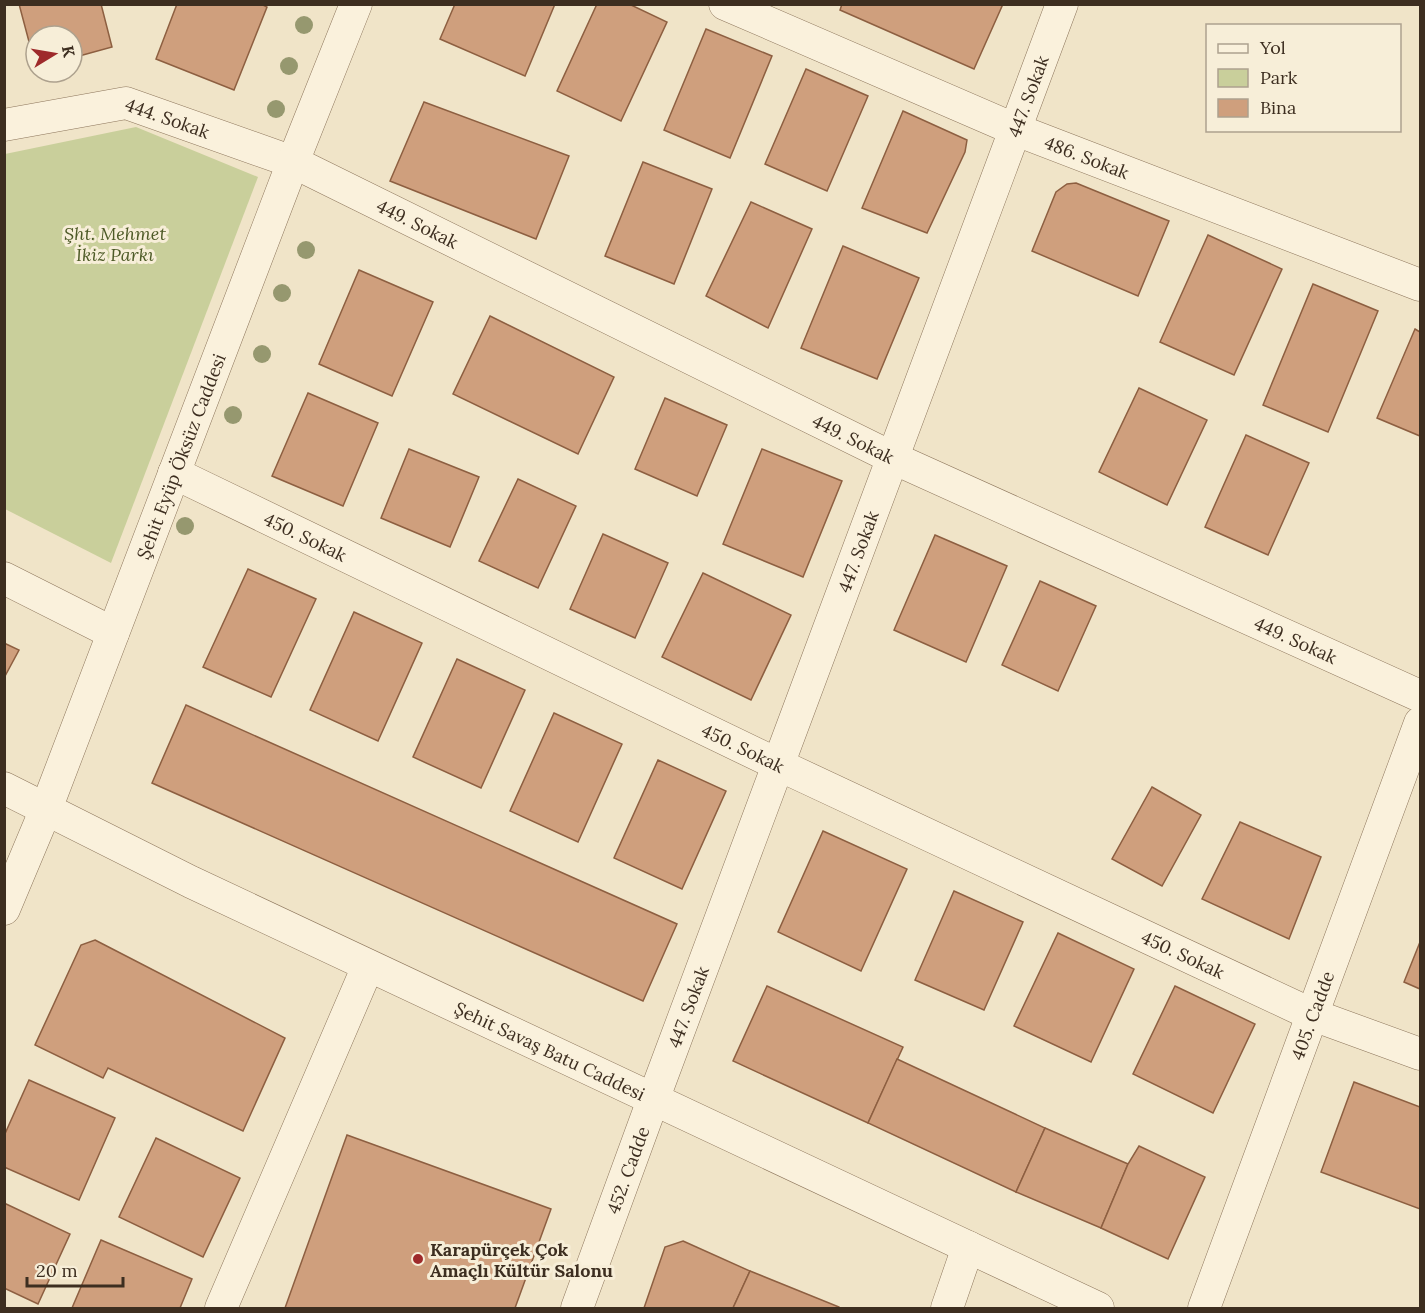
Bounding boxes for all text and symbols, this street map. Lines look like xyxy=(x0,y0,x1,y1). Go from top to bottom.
north arrow xyxy=(24,24,84,84)
legend xyxy=(1206,24,1401,132)
text: Yol xyxy=(1259,36,1286,59)
text: K xyxy=(58,44,80,59)
street label: 447. Sokak xyxy=(1002,52,1053,140)
text: Park xyxy=(1260,66,1298,89)
street label: 444. Sokak xyxy=(122,92,213,143)
text: Bina xyxy=(1260,96,1296,119)
street label: 486. Sokak xyxy=(1041,130,1133,184)
street label: 449. Sokak xyxy=(373,194,463,253)
park label: Şht. Mehmet İkiz Parkı xyxy=(64,222,166,266)
street label: Şehit Eyüp Öksüz Caddesi xyxy=(131,350,230,562)
street label: 449. Sokak xyxy=(809,409,898,468)
street label: 450. Sokak xyxy=(260,507,351,566)
street label: 447. Sokak xyxy=(832,507,884,596)
street label: 449. Sokak xyxy=(1251,611,1341,669)
street label: 450. Sokak xyxy=(698,718,789,778)
street label: 450. Sokak xyxy=(1138,925,1229,984)
street label: 447. Sokak xyxy=(662,962,714,1051)
street label: 405. Cadde xyxy=(1285,967,1339,1063)
street label: Şehit Savaş Batu Caddesi xyxy=(451,996,649,1105)
street label: 452. Cadde xyxy=(601,1123,654,1217)
place label: Karapürçek Çok Amaçlı Kültür Salonu xyxy=(430,1238,613,1282)
scale bar xyxy=(27,1250,123,1288)
marker: Karapürçek Çok Amaçlı Kültür Salonu xyxy=(411,1252,425,1266)
text: 20 m xyxy=(36,1259,78,1282)

